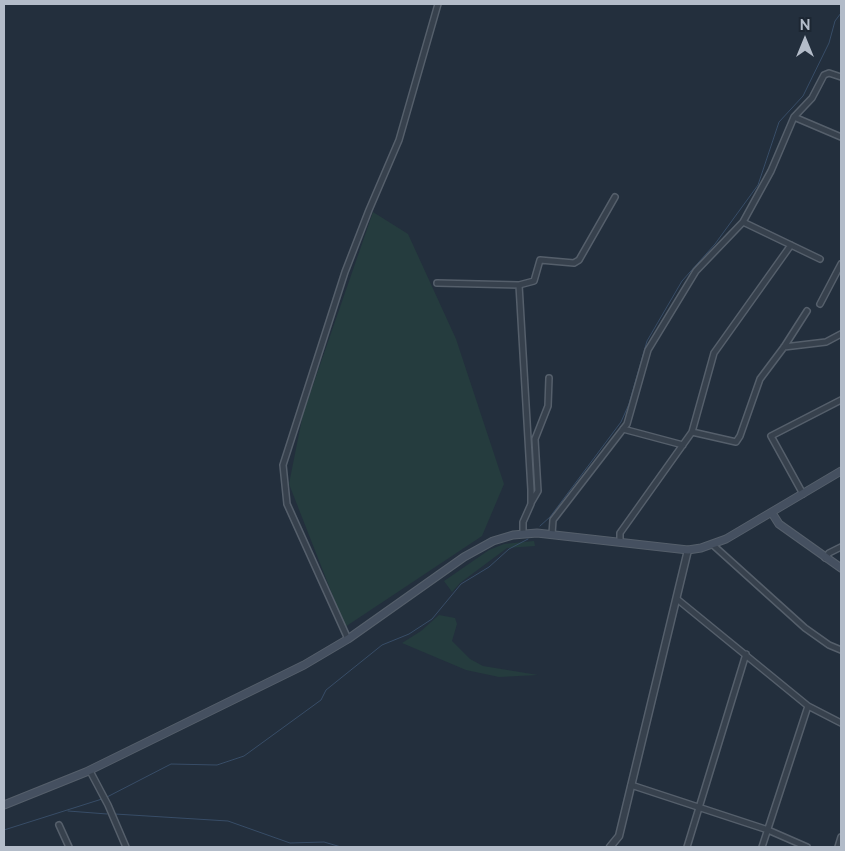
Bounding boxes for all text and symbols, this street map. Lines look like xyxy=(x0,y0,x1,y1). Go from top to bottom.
north arrow xyxy=(780,15,830,65)
text: N xyxy=(800,17,810,33)

